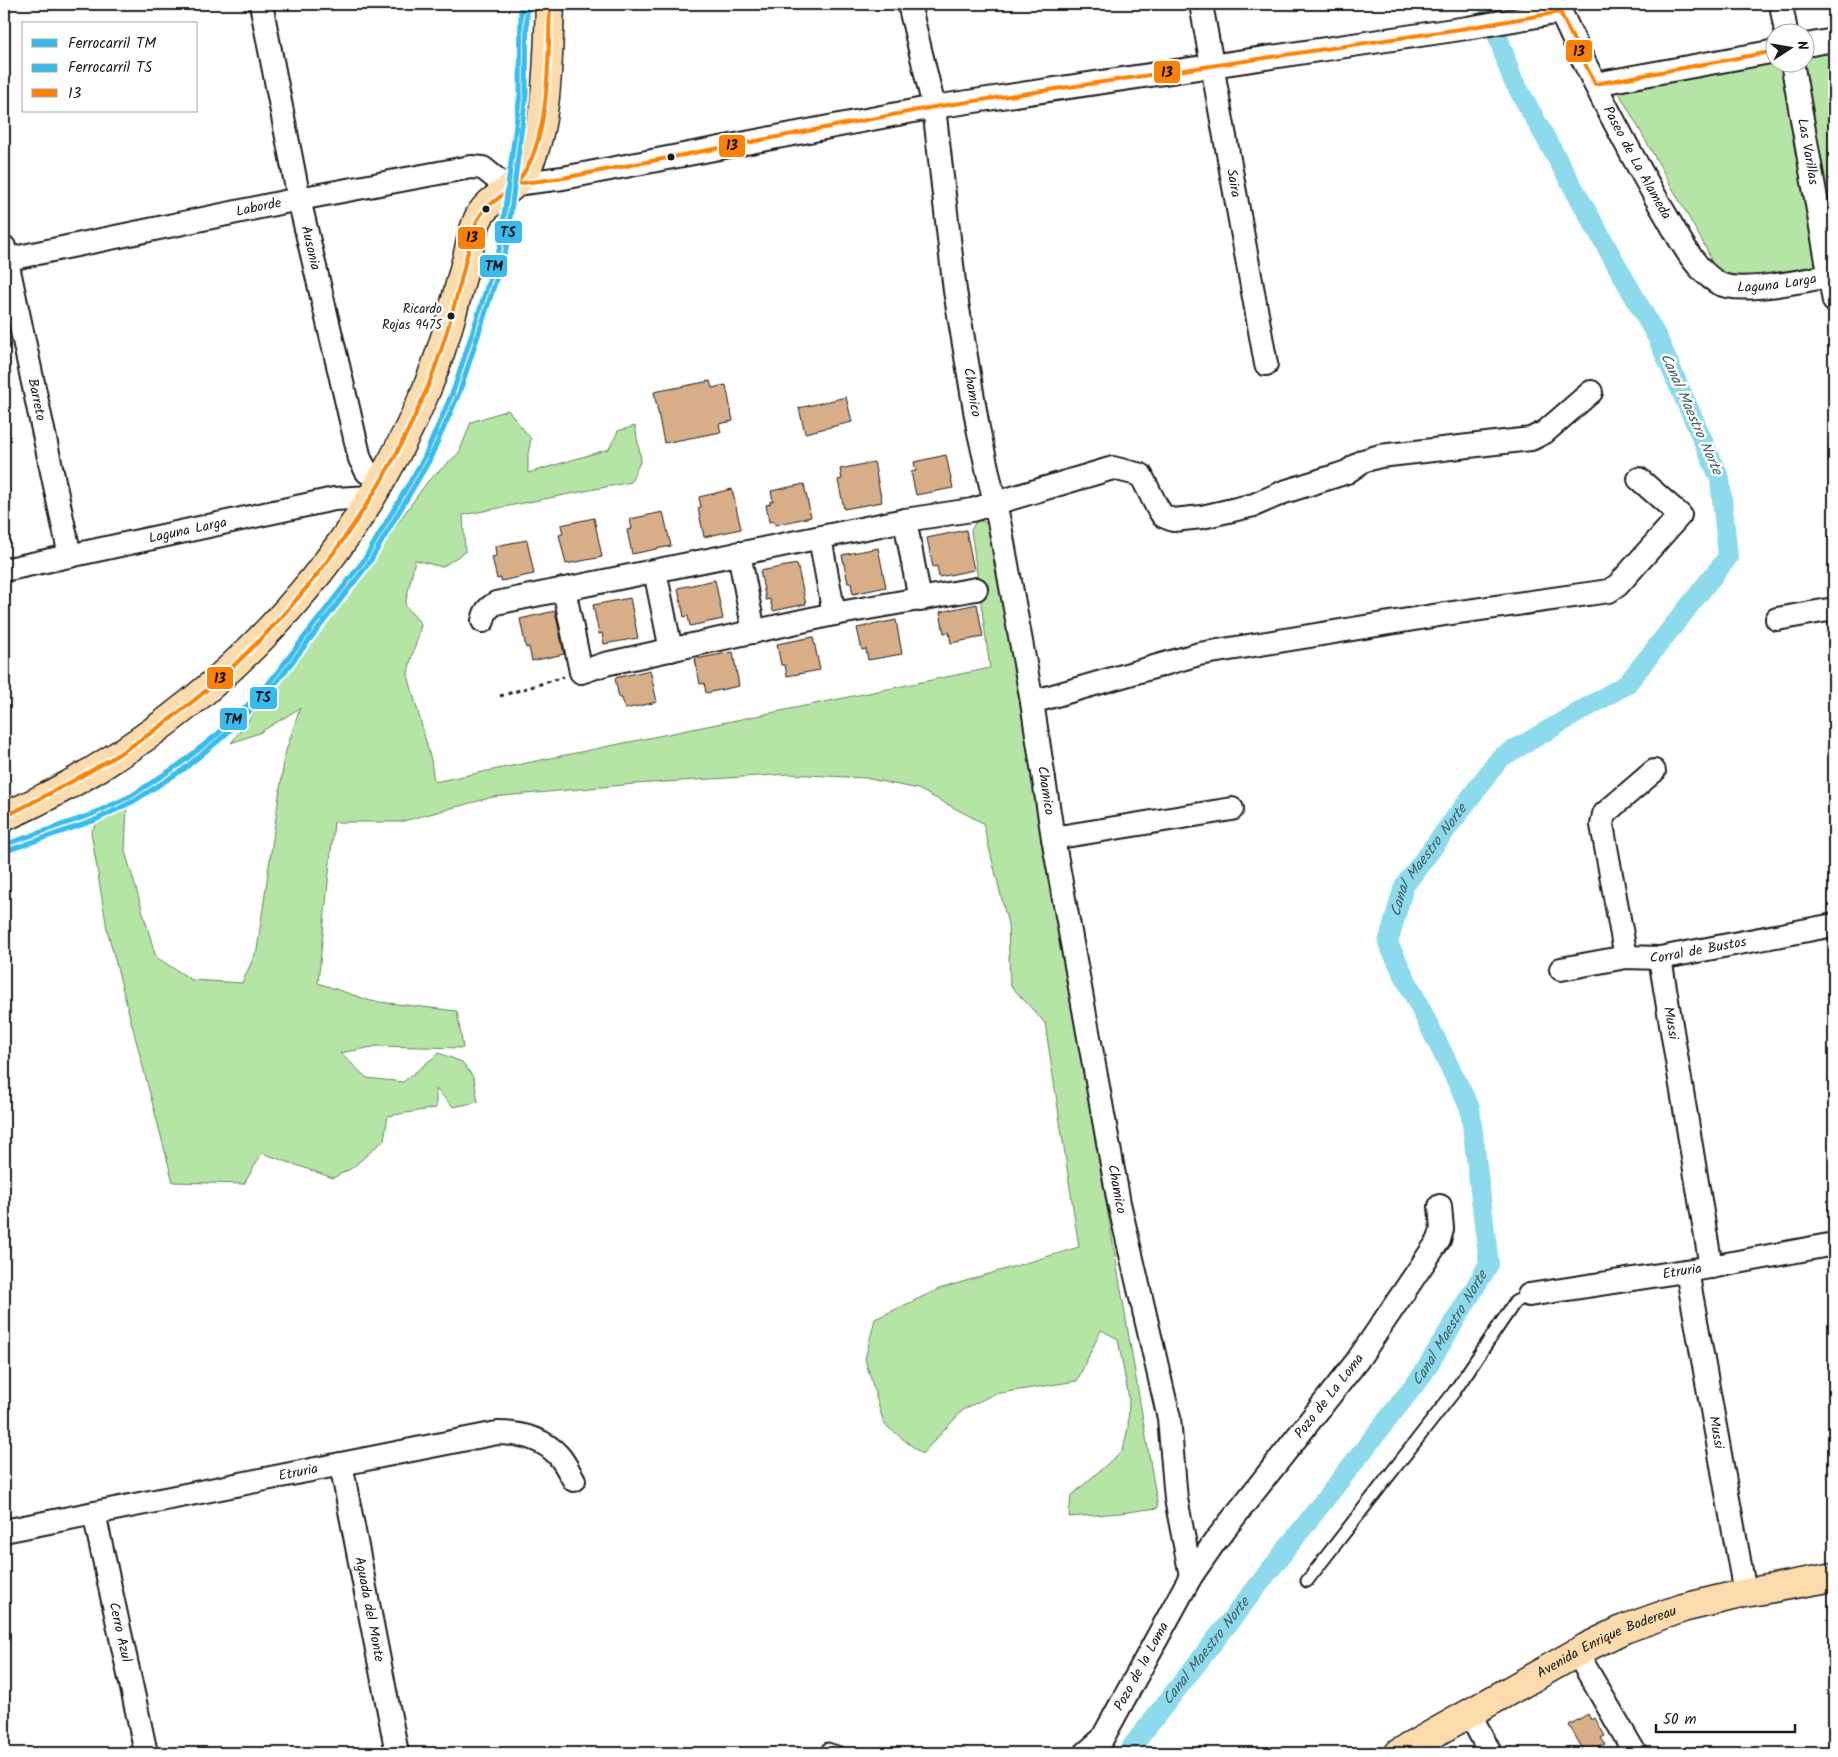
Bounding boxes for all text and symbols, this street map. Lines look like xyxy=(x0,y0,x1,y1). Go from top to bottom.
legend xyxy=(22,22,198,112)
north arrow xyxy=(1766,22,1816,72)
text: Ferrocarril TM xyxy=(68,32,156,56)
line badge: 13 xyxy=(1565,39,1593,63)
text: N xyxy=(1790,39,1813,52)
text: 13 xyxy=(1573,41,1585,63)
text: Ferrocarril TS xyxy=(68,56,152,80)
line badge: 13 xyxy=(1153,60,1181,84)
text: 13 xyxy=(1161,62,1173,84)
text: 13 xyxy=(68,82,82,106)
street label: Paseo de La Alameda xyxy=(1597,102,1677,224)
street label: Las Varillas xyxy=(1791,117,1824,187)
line badge: 13 xyxy=(718,134,746,158)
text: 13 xyxy=(726,135,738,157)
unlabelled marker xyxy=(666,152,676,162)
street label: Saira xyxy=(1220,167,1247,199)
street label: Laborde xyxy=(234,192,284,223)
unlabelled marker xyxy=(481,204,491,214)
line badge: TS xyxy=(494,220,523,244)
text: TS xyxy=(500,222,516,244)
street label: Ausonia xyxy=(295,224,326,272)
line badge: 13 xyxy=(457,226,486,250)
text: 13 xyxy=(466,227,478,249)
line badge: TM xyxy=(479,254,508,278)
text: TM xyxy=(485,256,504,278)
street label: Laguna Larga xyxy=(1737,268,1819,299)
place label: Ricardo Rojas 9475 xyxy=(382,299,443,336)
marker: Ricardo Rojas 9475 xyxy=(446,311,456,321)
water label: Canal Maestro Norte xyxy=(1653,349,1729,480)
street label: Chamico xyxy=(957,366,987,419)
street label: Barreto xyxy=(21,376,52,423)
street label: Laguna Larga xyxy=(147,511,229,550)
line badge: 13 xyxy=(206,666,234,690)
text: 13 xyxy=(214,668,226,690)
line badge: TS xyxy=(249,686,278,710)
text: TS xyxy=(255,687,271,709)
line badge: TM xyxy=(219,707,248,731)
text: TM xyxy=(224,709,243,731)
street label: Chamico xyxy=(1031,764,1060,817)
water label: Canal Maestro Norte xyxy=(1384,798,1474,919)
street label: Corral de Bustos xyxy=(1650,931,1748,969)
street label: Mussi xyxy=(1657,1005,1684,1042)
street label: Chamico xyxy=(1101,1163,1132,1216)
street label: Etruria xyxy=(1661,1258,1703,1285)
water label: Canal Maestro Norte xyxy=(1406,1265,1495,1391)
street label: Pozo de La Loma xyxy=(1289,1349,1370,1443)
street label: Mussi xyxy=(1702,1414,1730,1451)
street label: Etruria xyxy=(277,1458,320,1487)
street label: Aguada del Monte xyxy=(348,1555,390,1664)
water label: Canal Maestro Norte xyxy=(1157,1591,1257,1710)
street label: Cerro Azul xyxy=(103,1600,137,1665)
street label: Avenida Enrique Bodereau xyxy=(1533,1600,1680,1684)
street label: Pozo de la Loma xyxy=(1108,1618,1175,1715)
scale bar xyxy=(1656,1702,1794,1734)
text: 50 m xyxy=(1663,1708,1697,1732)

